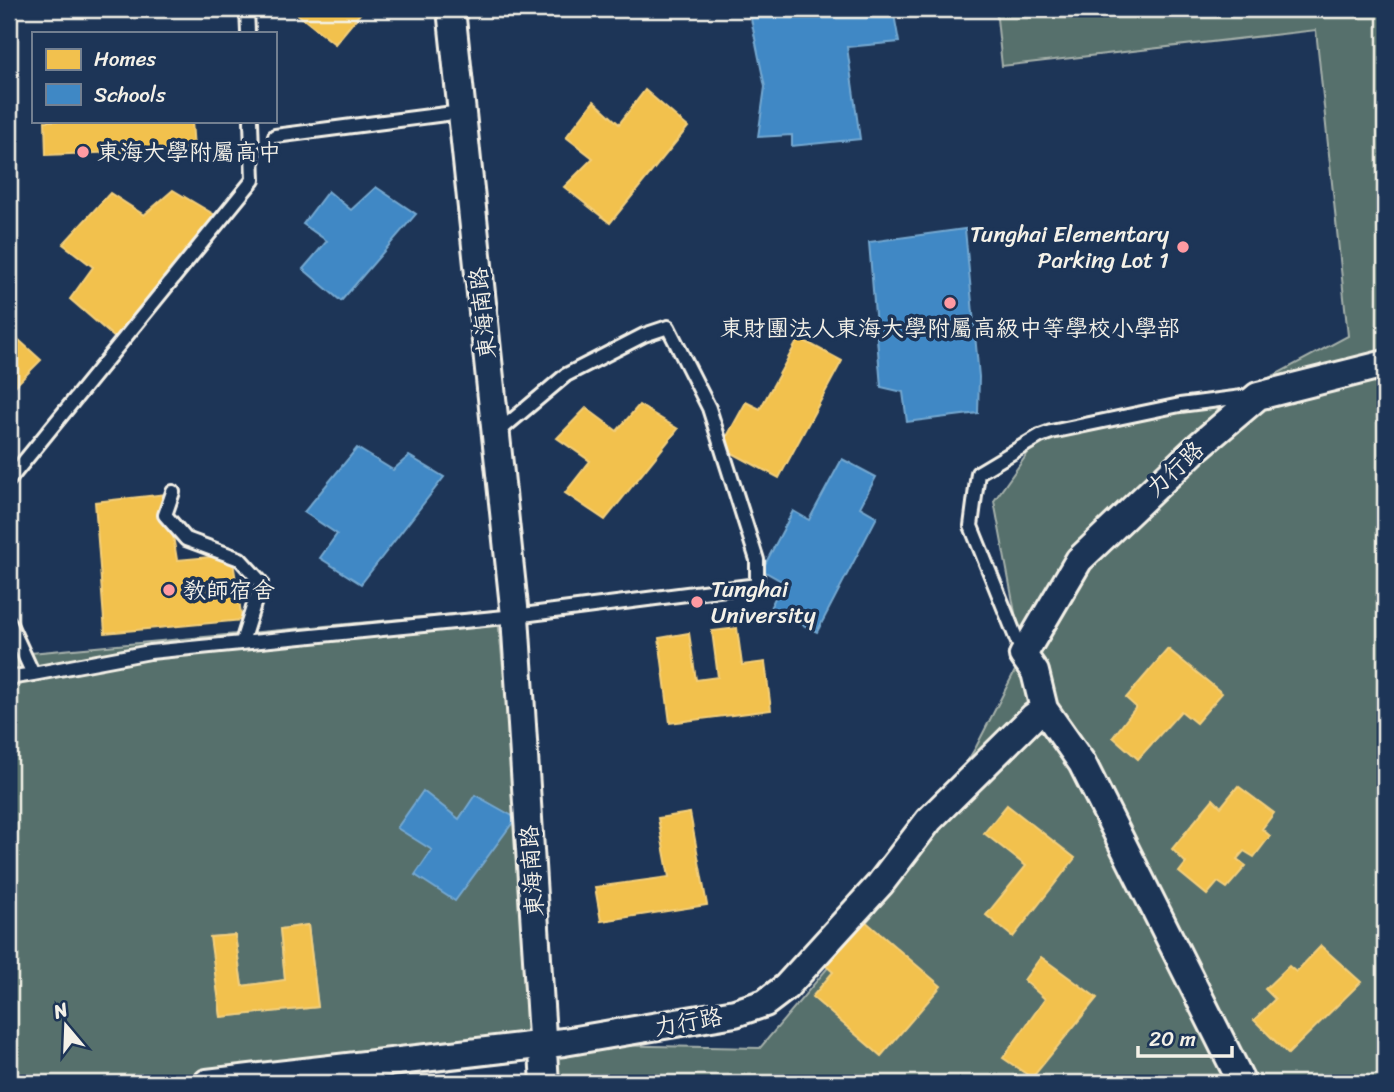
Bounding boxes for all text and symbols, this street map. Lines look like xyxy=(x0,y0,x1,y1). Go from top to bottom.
legend xyxy=(32,32,276,122)
text: Homes xyxy=(94,40,156,78)
text: Schools xyxy=(94,76,166,114)
place label: 東海大學附屬高中 xyxy=(97,132,281,173)
marker: 東海大學附屬高中 xyxy=(75,144,91,160)
place label: Tunghai Elementary Parking Lot 1 xyxy=(970,214,1169,281)
marker: Tunghai Elementary Parking Lot 1 xyxy=(1175,239,1191,255)
street label: 東海南路 xyxy=(458,265,508,361)
marker: 東財團法人東海大學附屬高級中等學校小學部 xyxy=(942,295,958,311)
place label: 東財團法人東海大學附屬高級中等學校小學部 xyxy=(720,308,1180,349)
street label: 力行路 xyxy=(1136,430,1214,508)
place label: Tunghai University xyxy=(711,569,816,636)
place label: 教師宿舍 xyxy=(183,570,275,611)
marker: 教師宿舍 xyxy=(161,582,177,598)
marker: Tunghai University xyxy=(689,594,705,610)
street label: 東海南路 xyxy=(508,824,556,918)
north arrow xyxy=(32,990,102,1060)
text: N xyxy=(48,992,73,1028)
street label: 力行路 xyxy=(650,996,726,1048)
scale bar xyxy=(1138,1015,1233,1059)
text: 20 m xyxy=(1149,1020,1196,1058)

